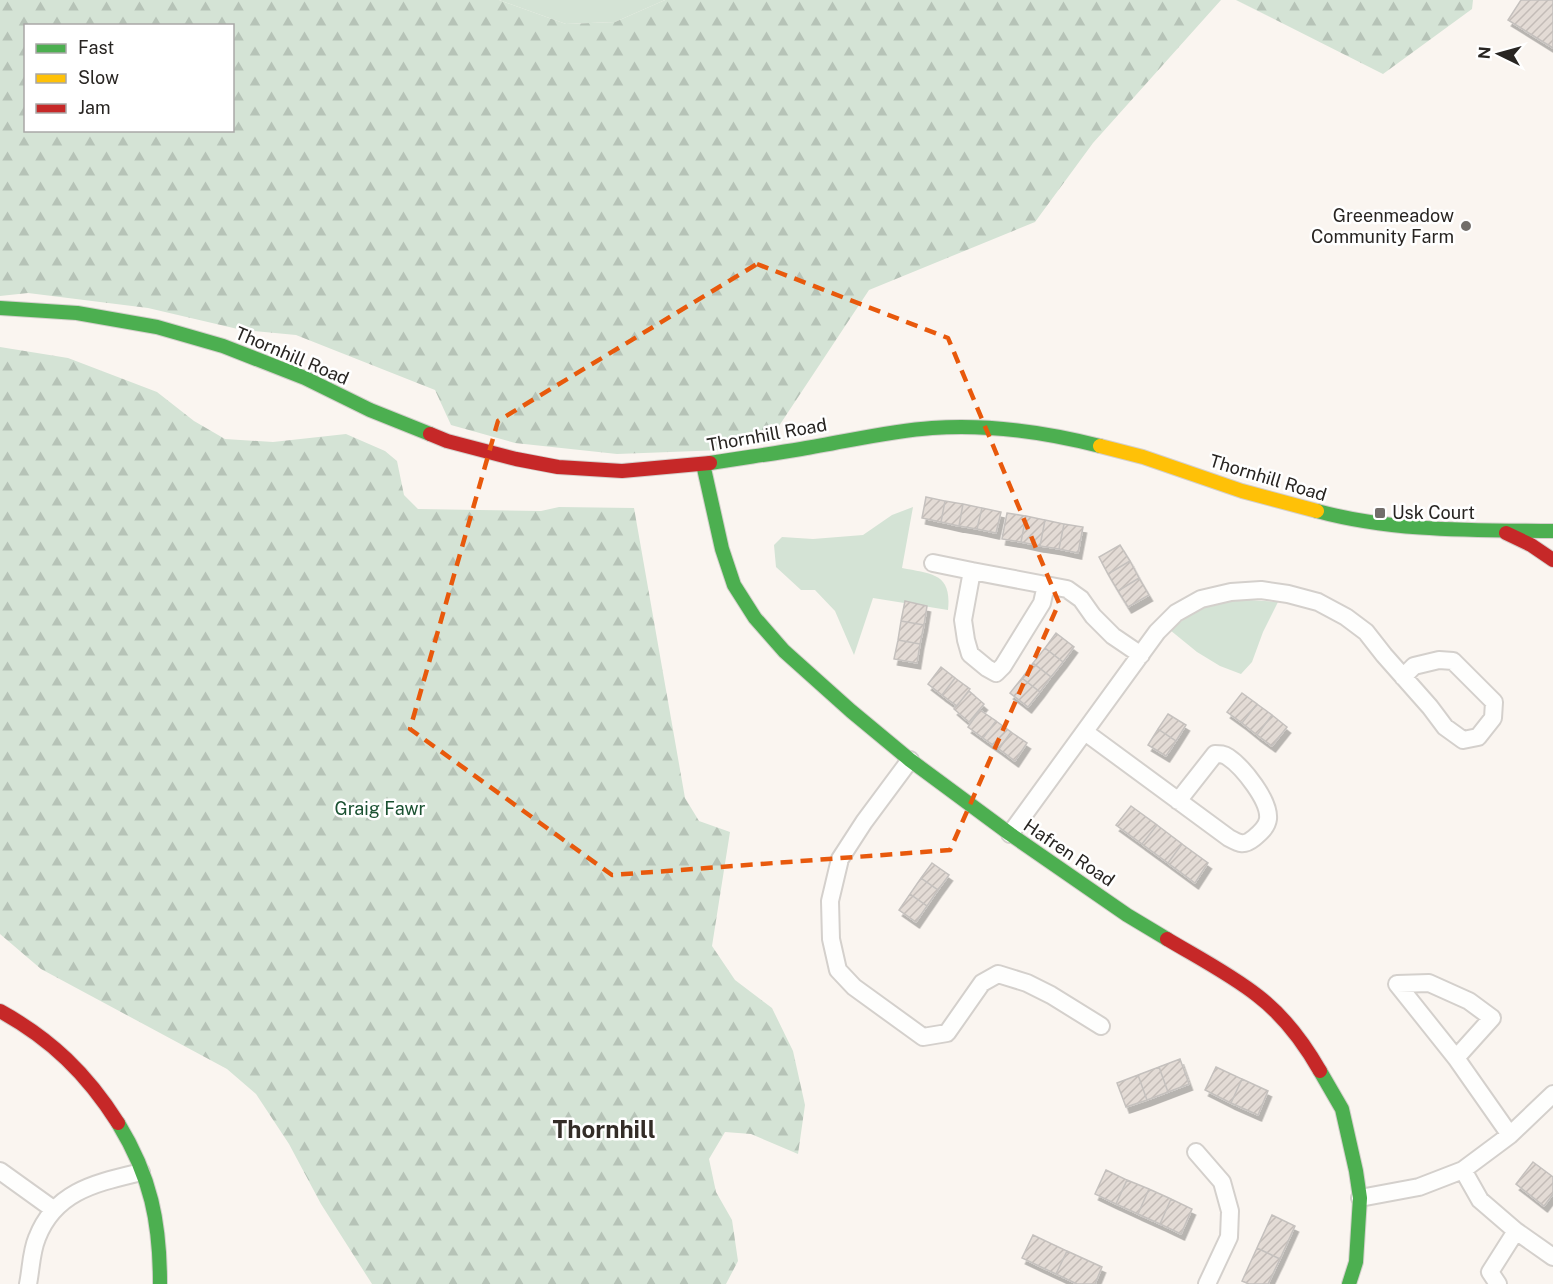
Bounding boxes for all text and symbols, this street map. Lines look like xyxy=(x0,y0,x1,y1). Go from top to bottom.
legend xyxy=(24,24,234,132)
north arrow xyxy=(1469,24,1529,84)
text: Fast xyxy=(78,37,114,58)
text: N xyxy=(1475,46,1495,60)
text: Slow xyxy=(78,67,119,88)
text: Jam xyxy=(78,97,111,118)
place label: Greenmeadow Community Farm xyxy=(1311,205,1454,247)
marker: Greenmeadow Community Farm xyxy=(1459,219,1473,233)
street label: Thornhill Road xyxy=(232,322,352,389)
street label: Thornhill Road xyxy=(705,414,828,455)
street label: Thornhill Road xyxy=(1207,450,1329,505)
place label: Usk Court xyxy=(1392,502,1475,523)
marker: Usk Court xyxy=(1373,506,1387,520)
park label: Graig Fawr xyxy=(334,798,426,819)
street label: Hafren Road xyxy=(1020,815,1119,891)
district label: Thornhill xyxy=(552,1115,656,1143)

